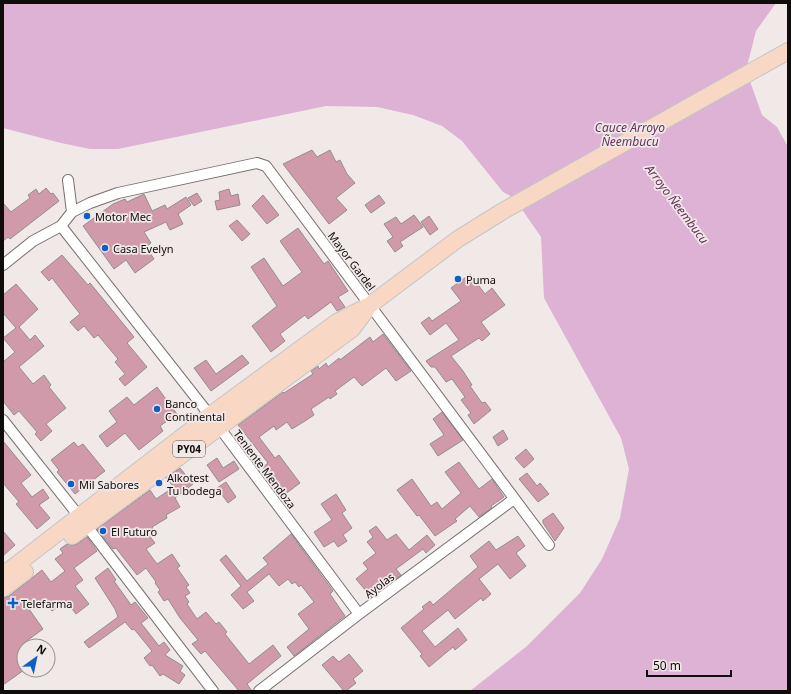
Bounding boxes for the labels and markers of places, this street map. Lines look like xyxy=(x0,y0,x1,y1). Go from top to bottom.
place label: Motor Mec xyxy=(95,209,151,224)
marker: Motor Mec xyxy=(82,211,92,221)
place label: Casa Evelyn xyxy=(113,241,174,256)
marker: Casa Evelyn xyxy=(100,243,110,253)
place label: Puma xyxy=(466,272,496,287)
marker: Puma xyxy=(453,274,463,284)
place label: Banco Continental xyxy=(165,396,225,424)
marker: Banco Continental xyxy=(152,404,162,414)
place label: Alkotest Tu bodega xyxy=(167,470,222,498)
place label: Mil Sabores xyxy=(79,477,139,492)
marker: Alkotest Tu bodega xyxy=(154,478,164,488)
marker: Mil Sabores xyxy=(66,479,76,489)
place label: El Futuro xyxy=(111,524,157,539)
marker: El Futuro xyxy=(98,526,108,536)
place label: Telefarma xyxy=(21,596,73,611)
marker: Telefarma xyxy=(8,598,18,608)

